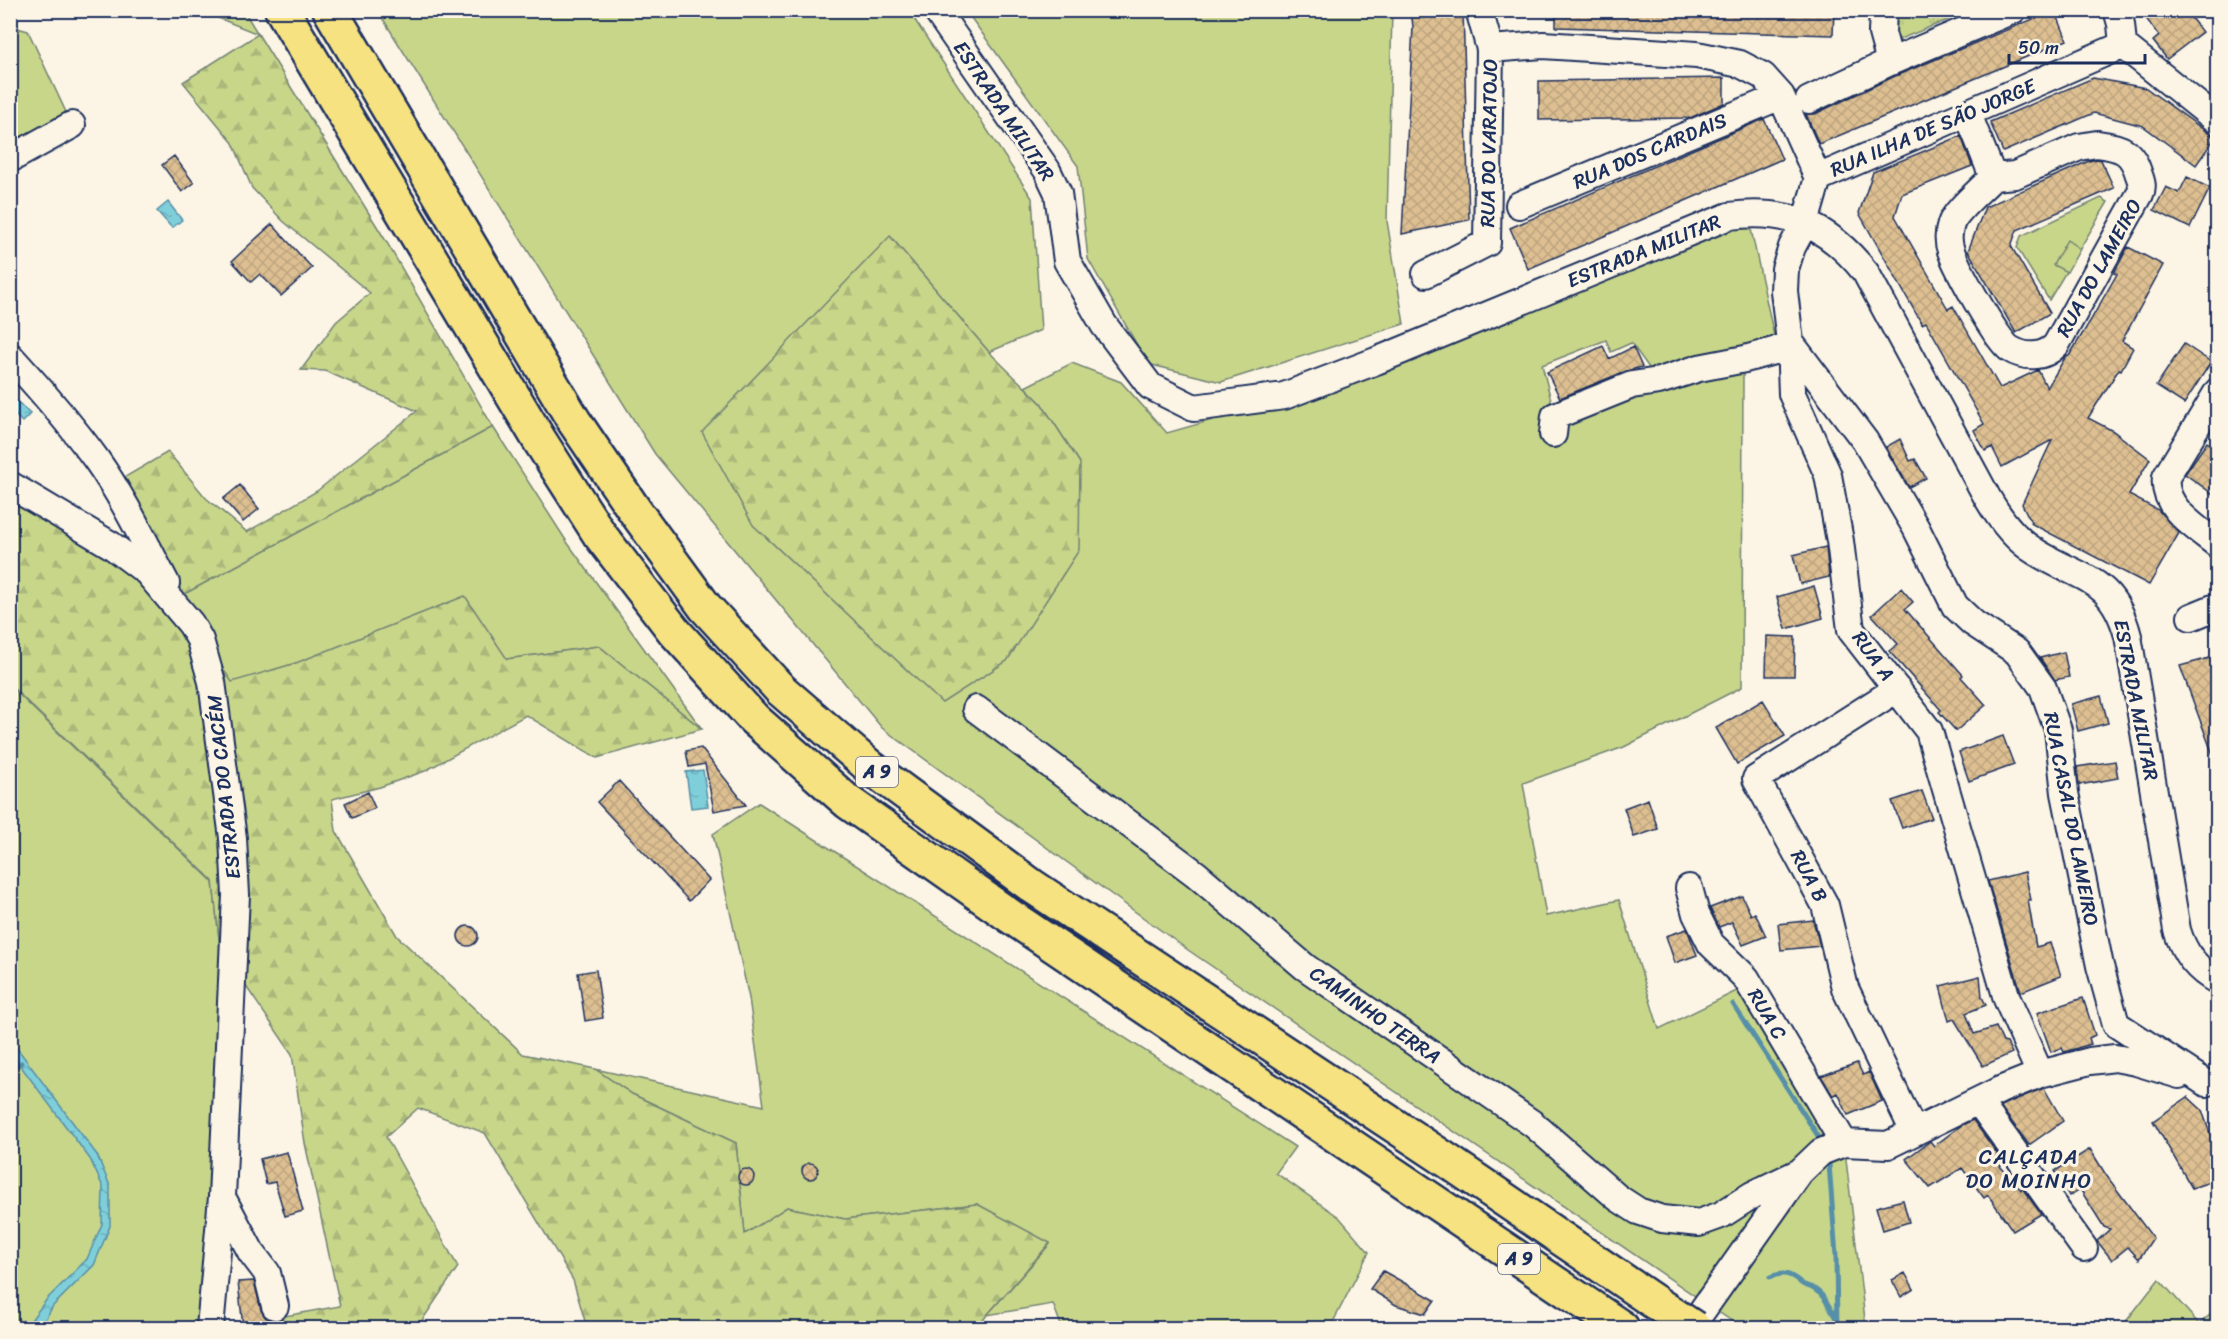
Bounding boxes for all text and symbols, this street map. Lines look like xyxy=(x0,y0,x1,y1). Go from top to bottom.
scale bar xyxy=(2009,27,2146,65)
text: 50 m xyxy=(2018,32,2059,64)
street label: ESTRADA MILITAR xyxy=(944,33,1064,189)
street label: RUA DO VARATOJO xyxy=(1470,58,1508,228)
street label: RUA ILHA DE SÃO JORGE xyxy=(1825,68,2043,187)
street label: RUA DOS CARDAIS xyxy=(1567,103,1733,199)
street label: RUA DO LAMEIRO xyxy=(2046,192,2152,344)
street label: ESTRADA MILITAR xyxy=(1562,204,1726,298)
street label: ESTRADA MILITAR xyxy=(2103,616,2169,784)
street label: RUA A xyxy=(1843,623,1903,689)
street label: ESTRADA DO CACÉM xyxy=(197,693,251,881)
street label: RUA CASAL DO LAMEIRO xyxy=(2033,709,2109,929)
road number: A 9 xyxy=(856,757,898,787)
street label: RUA B xyxy=(1781,843,1838,909)
street label: CAMINHO TERRA xyxy=(1302,956,1448,1074)
street label: RUA C xyxy=(1738,981,1796,1047)
district label: CALÇADA DO MOINHO xyxy=(1965,1138,2093,1200)
road number: A 9 xyxy=(1498,1244,1540,1274)

